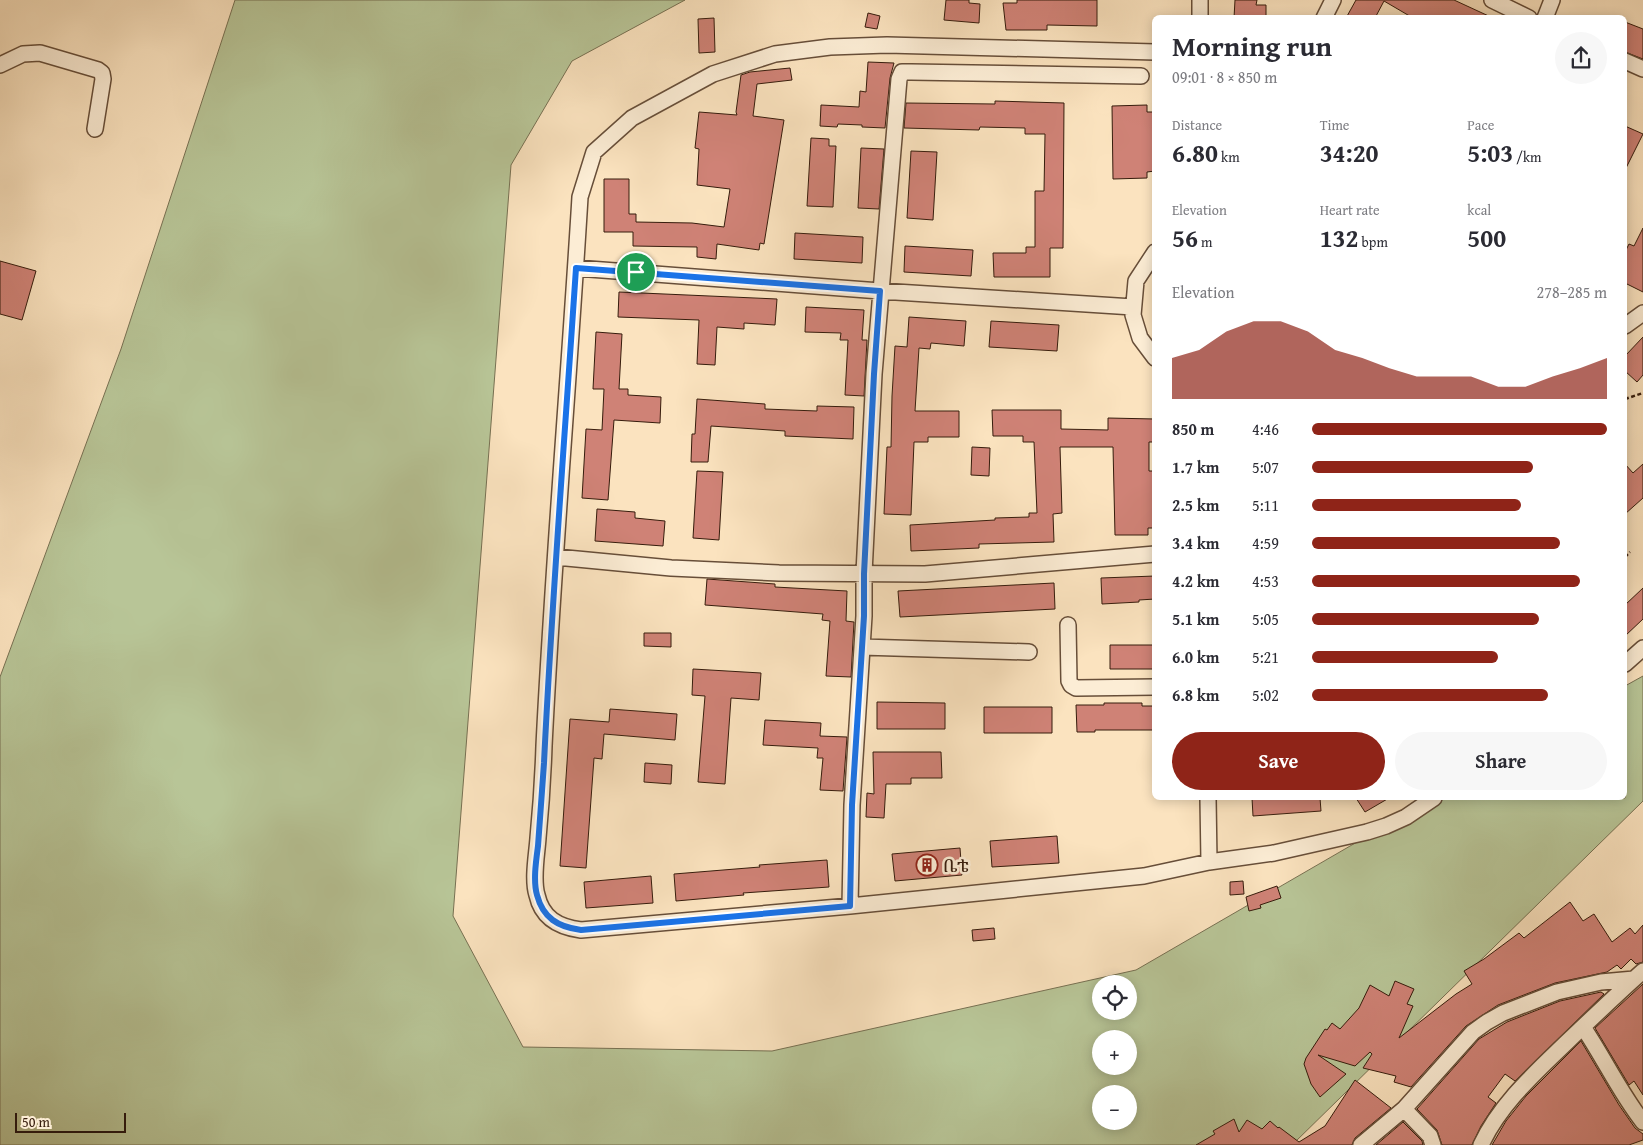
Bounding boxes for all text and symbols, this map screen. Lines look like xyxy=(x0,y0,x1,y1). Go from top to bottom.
text: Morning run xyxy=(1172,25,1332,66)
button: share xyxy=(1555,32,1607,84)
text: 09:01 · 8 × 850 m xyxy=(1172,65,1277,89)
text: Distance xyxy=(1172,115,1222,135)
text: Time xyxy=(1320,115,1349,135)
text: Pace xyxy=(1467,115,1494,135)
text: 6.80 xyxy=(1172,135,1218,171)
text: 34:20 xyxy=(1320,135,1379,171)
text: 5:03 xyxy=(1467,135,1513,171)
text: km xyxy=(1218,147,1240,167)
text: /km xyxy=(1513,147,1542,167)
text: Elevation xyxy=(1172,200,1227,220)
text: Heart rate xyxy=(1320,200,1380,220)
text: kcal xyxy=(1467,200,1491,220)
text: 56 xyxy=(1172,220,1198,256)
text: 132 xyxy=(1320,220,1359,256)
text: 500 xyxy=(1467,220,1506,256)
text: m xyxy=(1198,232,1212,252)
text: bpm xyxy=(1359,232,1388,252)
pin xyxy=(615,251,657,293)
icon: arrive xyxy=(622,258,650,286)
text: Elevation xyxy=(1172,280,1235,304)
text: 278–285 m xyxy=(1537,280,1607,304)
text: 850 m xyxy=(1172,417,1214,441)
text: 4:46 xyxy=(1252,417,1279,441)
text: 1.7 km xyxy=(1172,455,1219,479)
text: 5:07 xyxy=(1252,455,1279,479)
text: 2.5 km xyxy=(1172,493,1219,517)
text: 5:11 xyxy=(1252,493,1279,517)
text: 3.4 km xyxy=(1172,531,1219,555)
text: 4:59 xyxy=(1252,531,1279,555)
text: 4.2 km xyxy=(1172,569,1219,593)
text: 4:53 xyxy=(1252,569,1279,593)
text: 5.1 km xyxy=(1172,607,1219,631)
text: 5:05 xyxy=(1252,607,1279,631)
text: 6.0 km xyxy=(1172,645,1219,669)
text: 5:21 xyxy=(1252,645,1279,669)
text: 6.8 km xyxy=(1172,683,1219,707)
text: 5:02 xyxy=(1252,683,1279,707)
button: Save xyxy=(1172,732,1385,790)
button: Share xyxy=(1395,732,1607,790)
place label: ቤቴ xyxy=(943,852,969,879)
building icon: ቤቴ xyxy=(915,853,939,877)
map controls xyxy=(1092,975,1137,1130)
button: locate xyxy=(1092,975,1137,1020)
button: + xyxy=(1092,1030,1137,1075)
button: − xyxy=(1092,1085,1137,1130)
scale bar xyxy=(15,1110,126,1133)
text: 50 m xyxy=(22,1112,50,1132)

